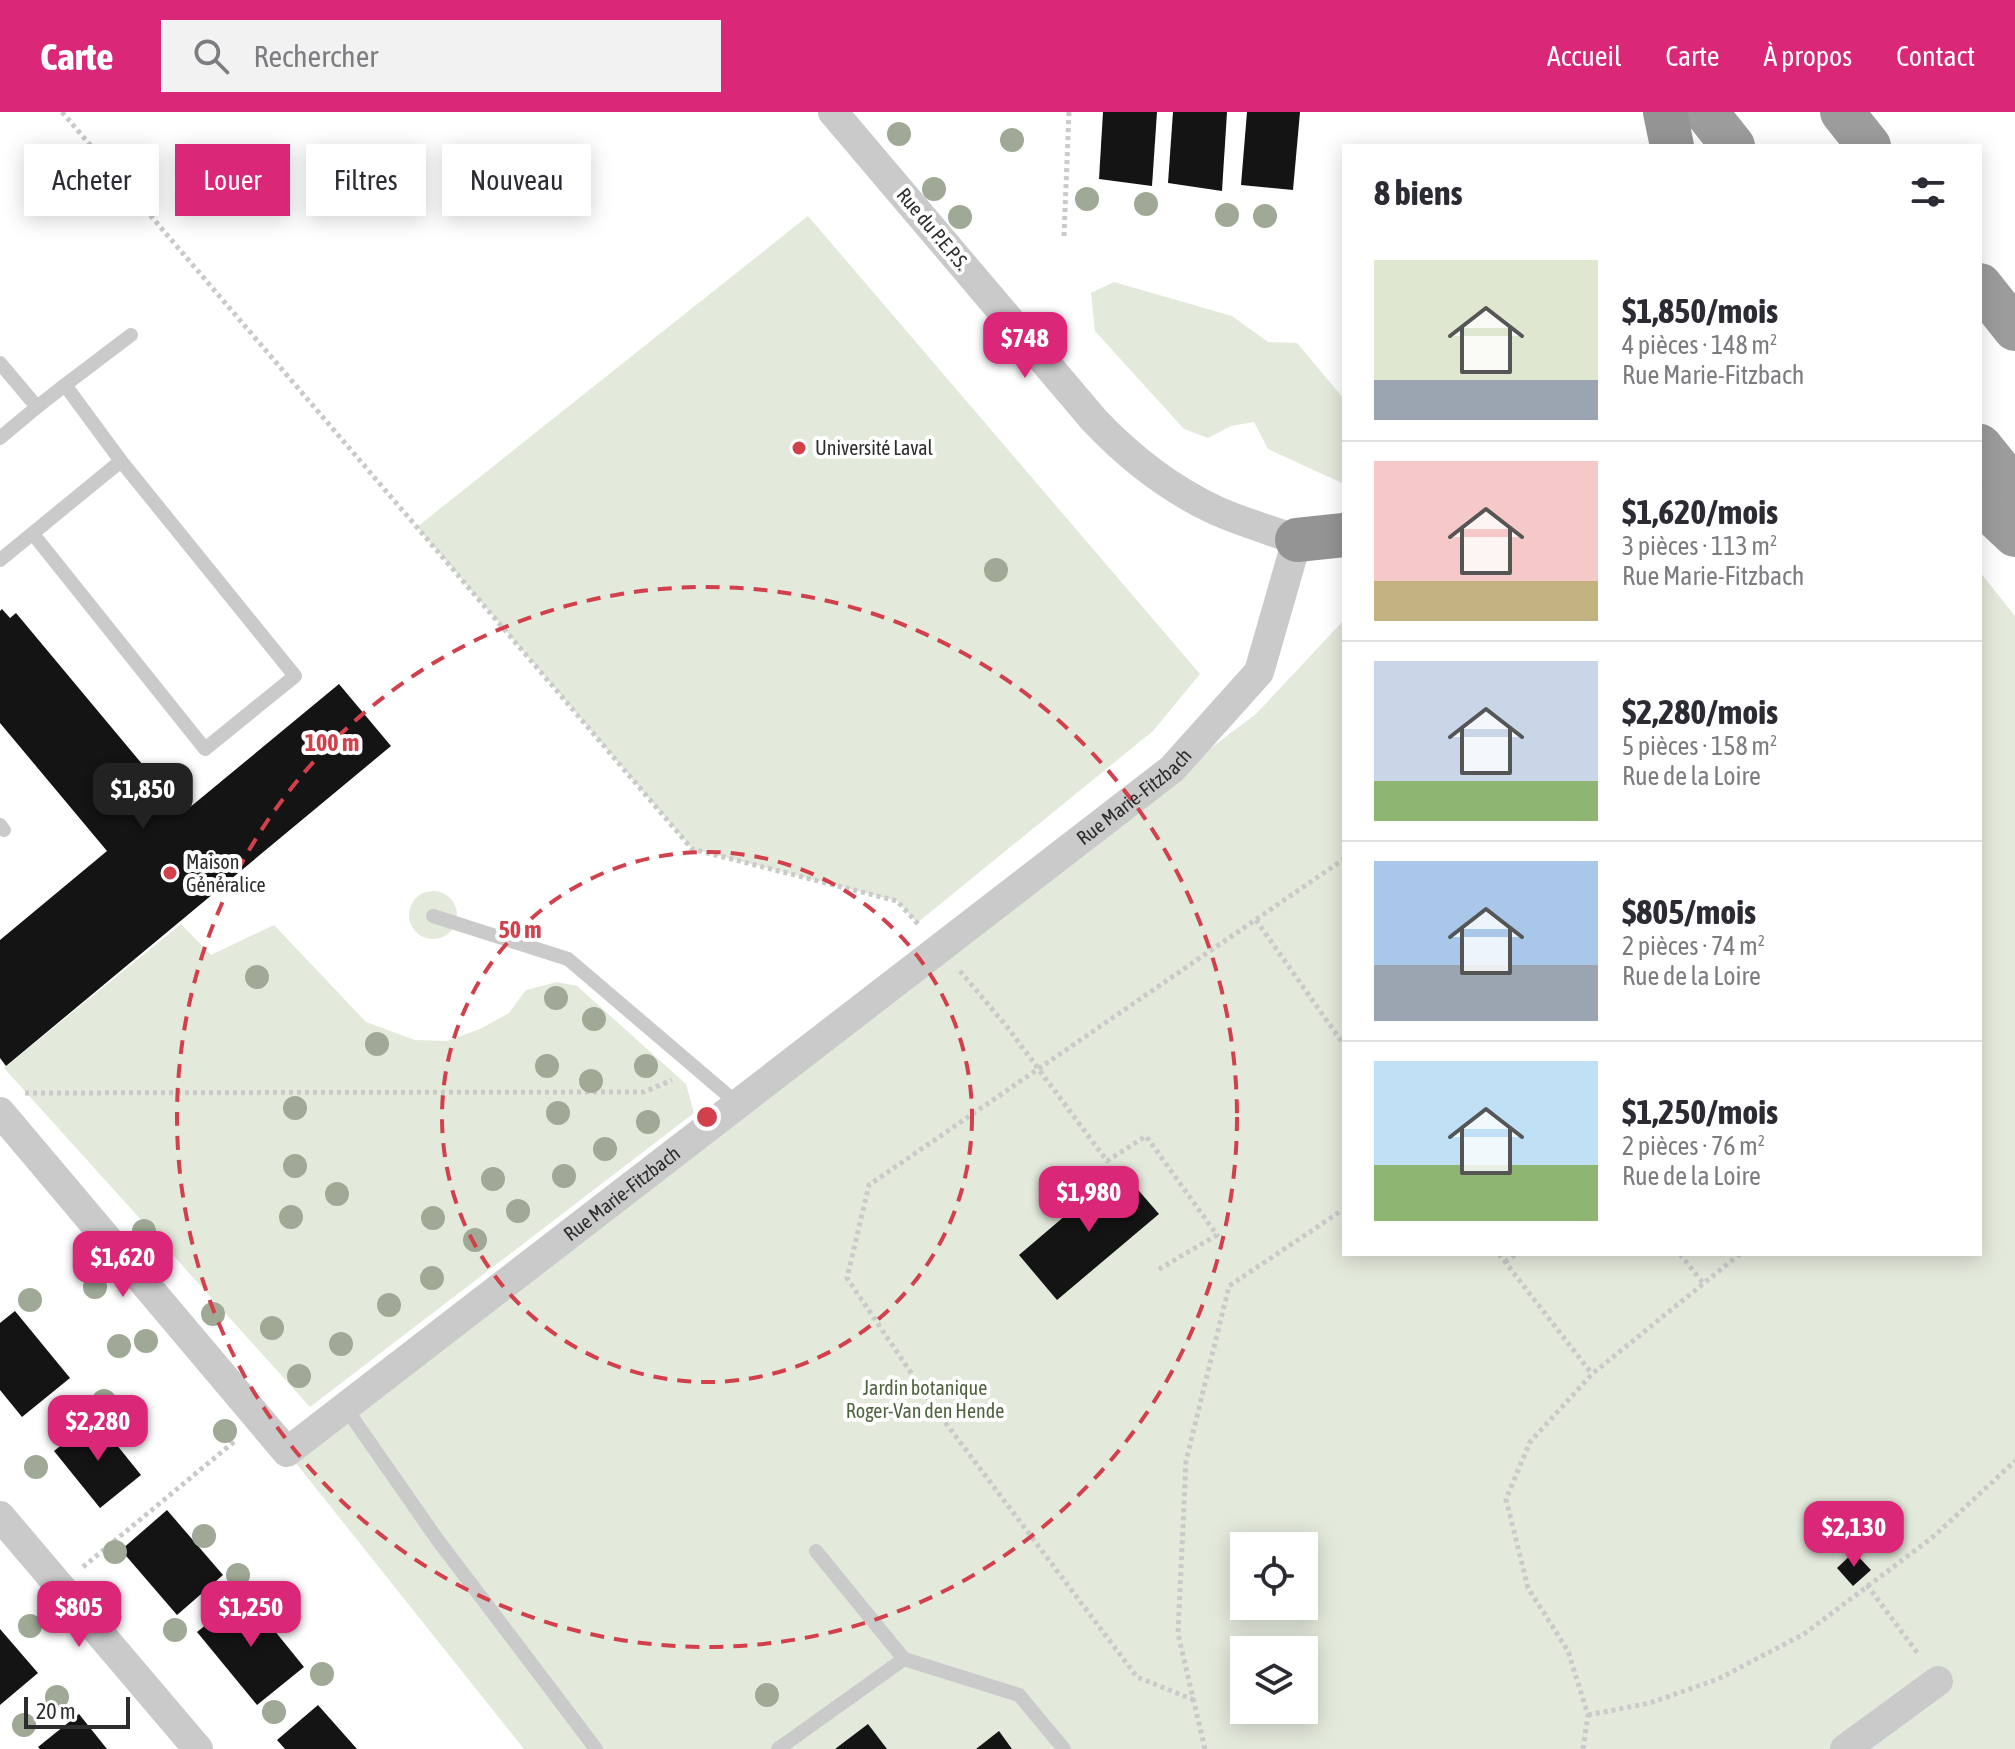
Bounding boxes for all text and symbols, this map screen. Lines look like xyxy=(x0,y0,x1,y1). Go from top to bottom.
search box xyxy=(161,20,721,92)
icon: search xyxy=(189,34,233,78)
text: Carte xyxy=(40,35,113,78)
text: Rechercher xyxy=(253,39,378,73)
text: Accueil xyxy=(1547,40,1621,72)
text: Carte xyxy=(1665,40,1720,72)
text: À propos xyxy=(1764,40,1852,72)
text: Contact xyxy=(1896,40,1975,72)
chip: Acheter xyxy=(24,144,159,216)
chip: Louer xyxy=(175,144,290,216)
chip: Filtres xyxy=(306,144,426,216)
chip: Nouveau xyxy=(442,144,591,216)
icon: filters xyxy=(1906,170,1950,214)
text: 8 biens xyxy=(1374,173,1463,212)
street label: Rue du P.E.P.S. xyxy=(893,183,974,274)
text: $1,850/mois xyxy=(1622,291,1778,330)
icon: home xyxy=(1438,292,1534,388)
pin: $748 xyxy=(978,312,1072,380)
text: $748 xyxy=(1001,323,1049,353)
text: 4 pièces · 148 m² xyxy=(1622,330,1777,360)
text: Rue Marie-Fitzbach xyxy=(1622,360,1804,390)
place label: Université Laval xyxy=(815,436,934,459)
marker: Université Laval xyxy=(790,439,808,457)
text: $1,620/mois xyxy=(1622,492,1778,531)
icon: home xyxy=(1438,493,1534,589)
text: 3 pièces · 113 m² xyxy=(1622,531,1777,561)
text: Rue Marie-Fitzbach xyxy=(1622,561,1804,591)
text: $2,280/mois xyxy=(1622,692,1778,731)
icon: home xyxy=(1438,693,1534,789)
text: 100 m xyxy=(305,729,359,756)
text: 5 pièces · 158 m² xyxy=(1622,731,1777,761)
street label: Rue Marie-Fitzbach xyxy=(1072,744,1196,849)
text: Rue de la Loire xyxy=(1622,761,1761,791)
pin: $1,850 xyxy=(78,763,208,831)
text: $1,850 xyxy=(111,774,175,804)
place label: Maison Généralice xyxy=(186,850,266,896)
marker: Maison Généralice xyxy=(161,864,179,882)
text: $805/mois xyxy=(1622,892,1756,931)
icon: home xyxy=(1438,893,1534,989)
text: 50 m xyxy=(498,916,542,943)
text: 2 pièces · 74 m² xyxy=(1622,931,1765,961)
text: Rue de la Loire xyxy=(1622,961,1761,991)
text: $1,250/mois xyxy=(1622,1092,1778,1131)
icon: home xyxy=(1438,1093,1534,1189)
centre of rings xyxy=(693,1103,721,1131)
text: 2 pièces · 76 m² xyxy=(1622,1131,1765,1161)
street label: Rue Marie-Fitzbach xyxy=(559,1141,684,1245)
text: Rue de la Loire xyxy=(1622,1161,1761,1191)
pin: $1,980 xyxy=(1024,1166,1154,1234)
text: $1,980 xyxy=(1057,1177,1121,1207)
pin: $1,620 xyxy=(58,1231,188,1299)
text: $1,620 xyxy=(91,1242,155,1272)
park label: Jardin botanique Roger-Van den Hende xyxy=(846,1376,1004,1422)
pin: $2,280 xyxy=(33,1395,163,1463)
text: $2,280 xyxy=(66,1406,130,1436)
pin: $2,130 xyxy=(1789,1501,1919,1569)
text: $2,130 xyxy=(1822,1512,1886,1542)
map controls xyxy=(1230,1532,1318,1724)
button: locate xyxy=(1230,1532,1318,1620)
pin: $805 xyxy=(32,1581,126,1649)
pin: $1,250 xyxy=(186,1581,316,1649)
text: $805 xyxy=(55,1592,103,1622)
text: $1,250 xyxy=(219,1592,283,1622)
button: layers xyxy=(1230,1636,1318,1724)
scale bar xyxy=(24,1693,130,1729)
text: 20 m xyxy=(36,1698,76,1724)

